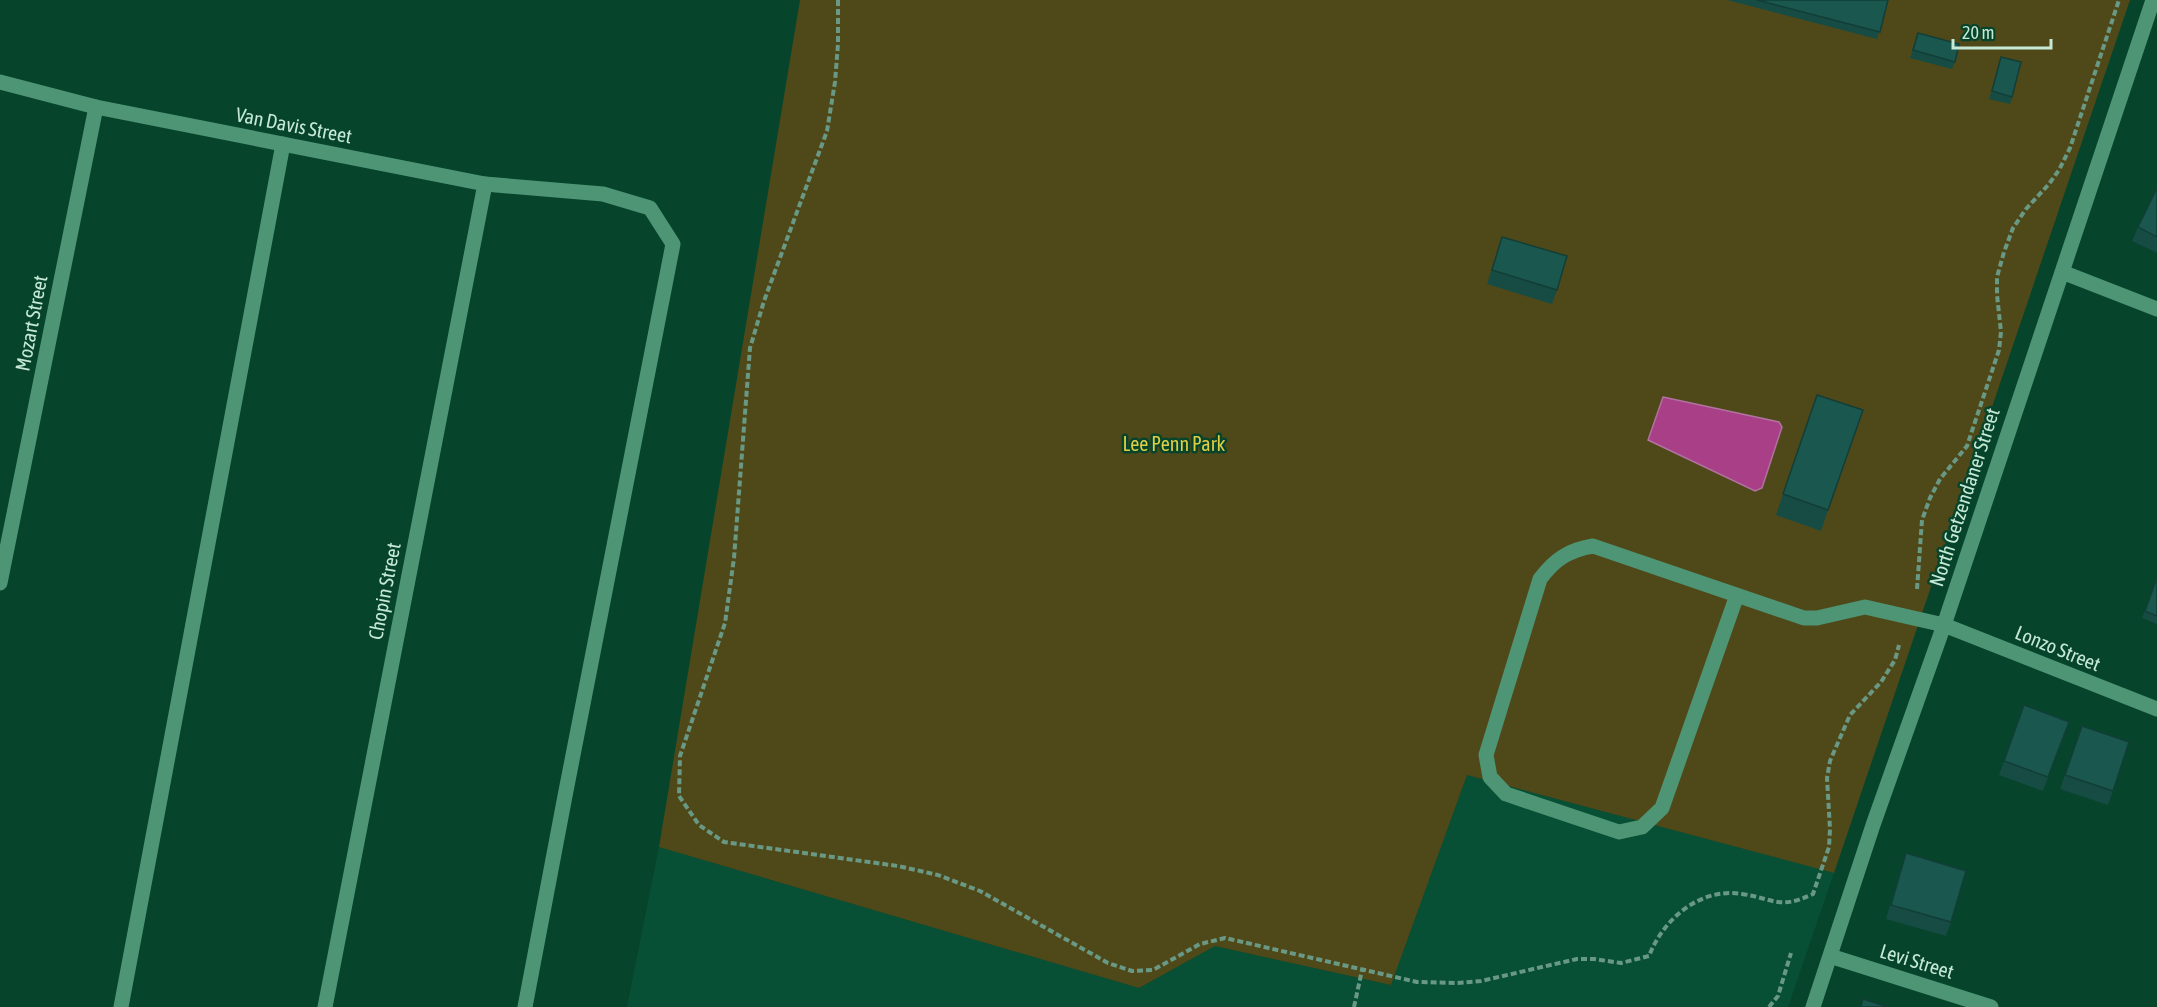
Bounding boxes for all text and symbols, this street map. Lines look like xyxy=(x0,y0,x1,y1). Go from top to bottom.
scale bar xyxy=(1953,12,2050,50)
text: 20 m xyxy=(1962,22,1994,43)
street label: Van Davis Street xyxy=(234,102,354,148)
street label: Mozart Street xyxy=(10,273,52,373)
street label: North Getzendaner Street xyxy=(1924,405,2004,589)
park label: Lee Penn Park xyxy=(1123,432,1226,455)
street label: Chopin Street xyxy=(363,540,405,642)
street label: Lonzo Street xyxy=(2012,621,2104,676)
street label: Levi Street xyxy=(1877,939,1957,983)

